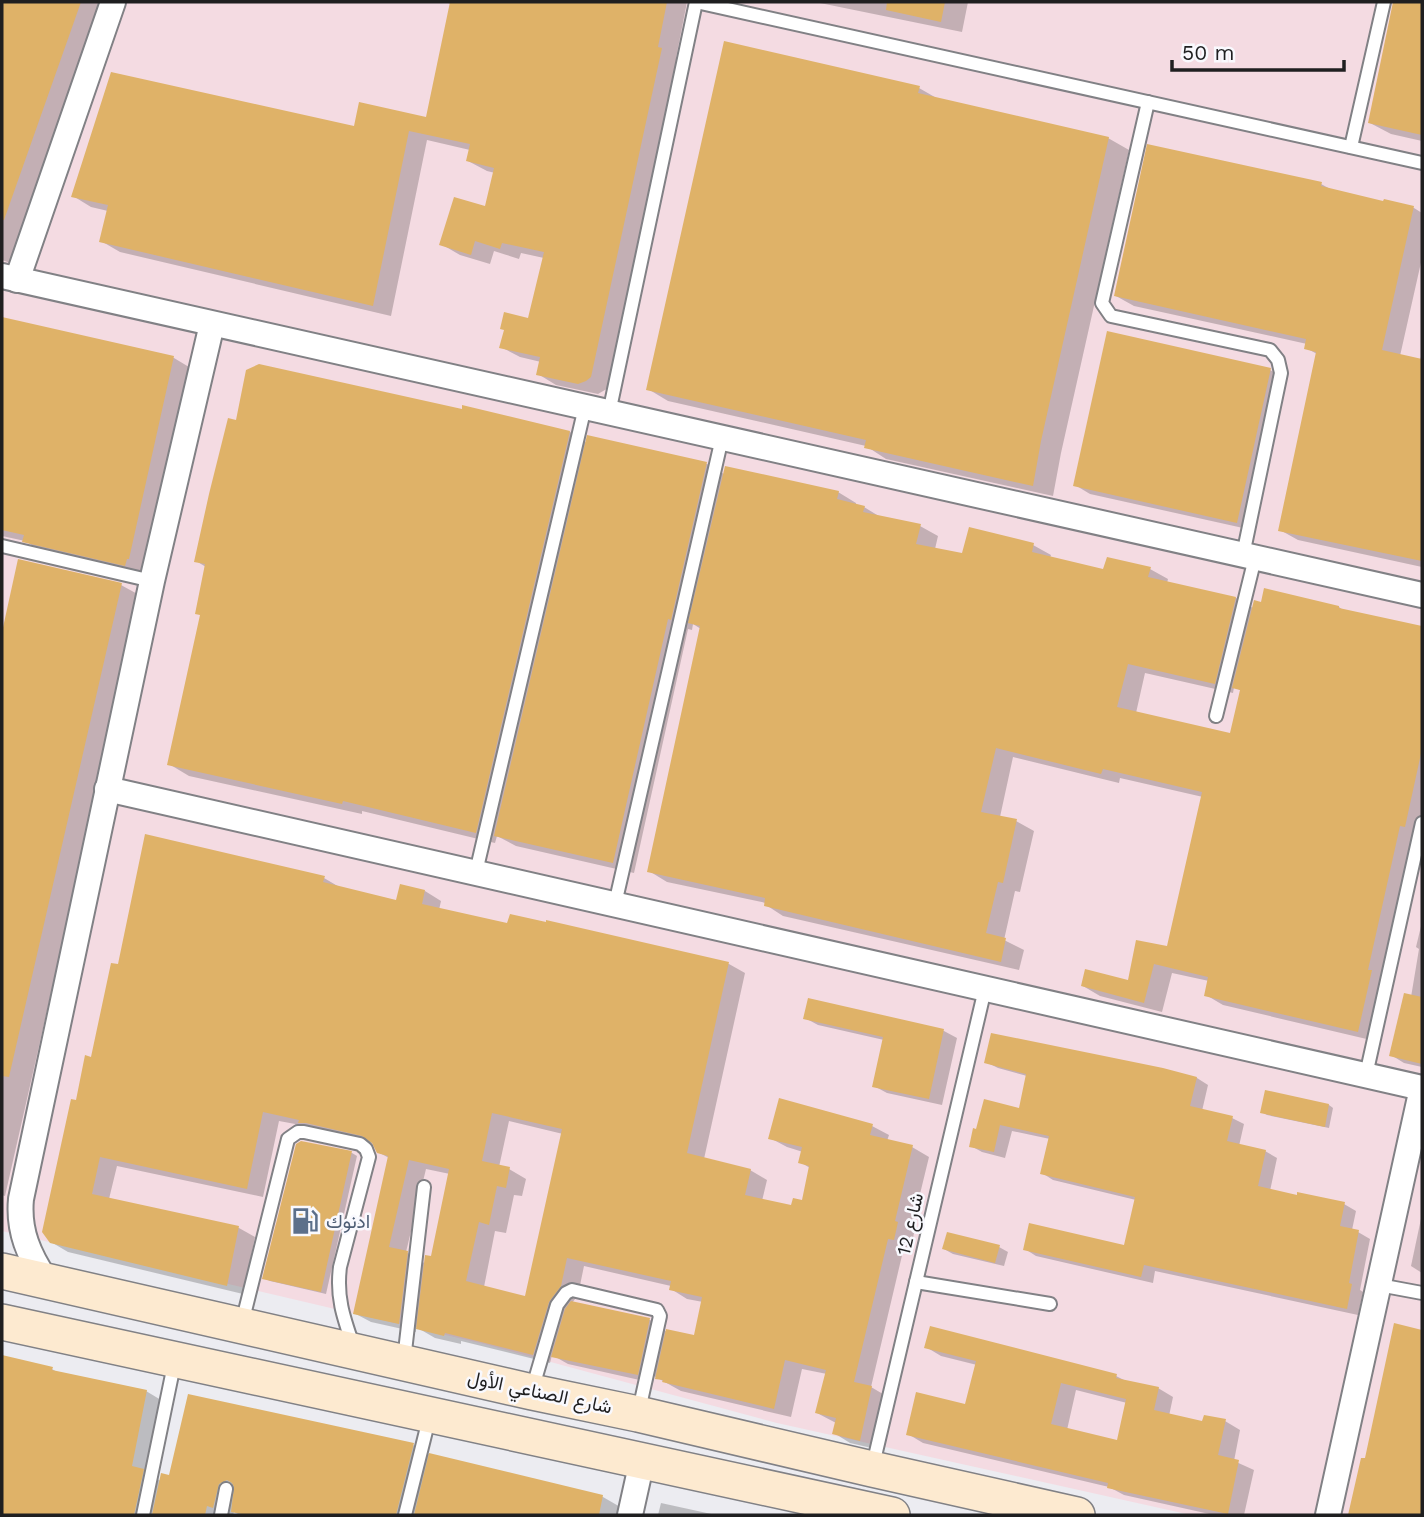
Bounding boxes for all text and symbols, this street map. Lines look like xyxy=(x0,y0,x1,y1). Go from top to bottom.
scale bar xyxy=(1172,28,1344,72)
text: 50 m xyxy=(1182,40,1234,65)
street label: شارع 12 xyxy=(892,1191,929,1258)
fuel station icon: ادنوك xyxy=(290,1206,320,1236)
place label: ادنوك xyxy=(326,1210,370,1233)
street label: شارع الصناعي الأول xyxy=(465,1365,614,1422)

